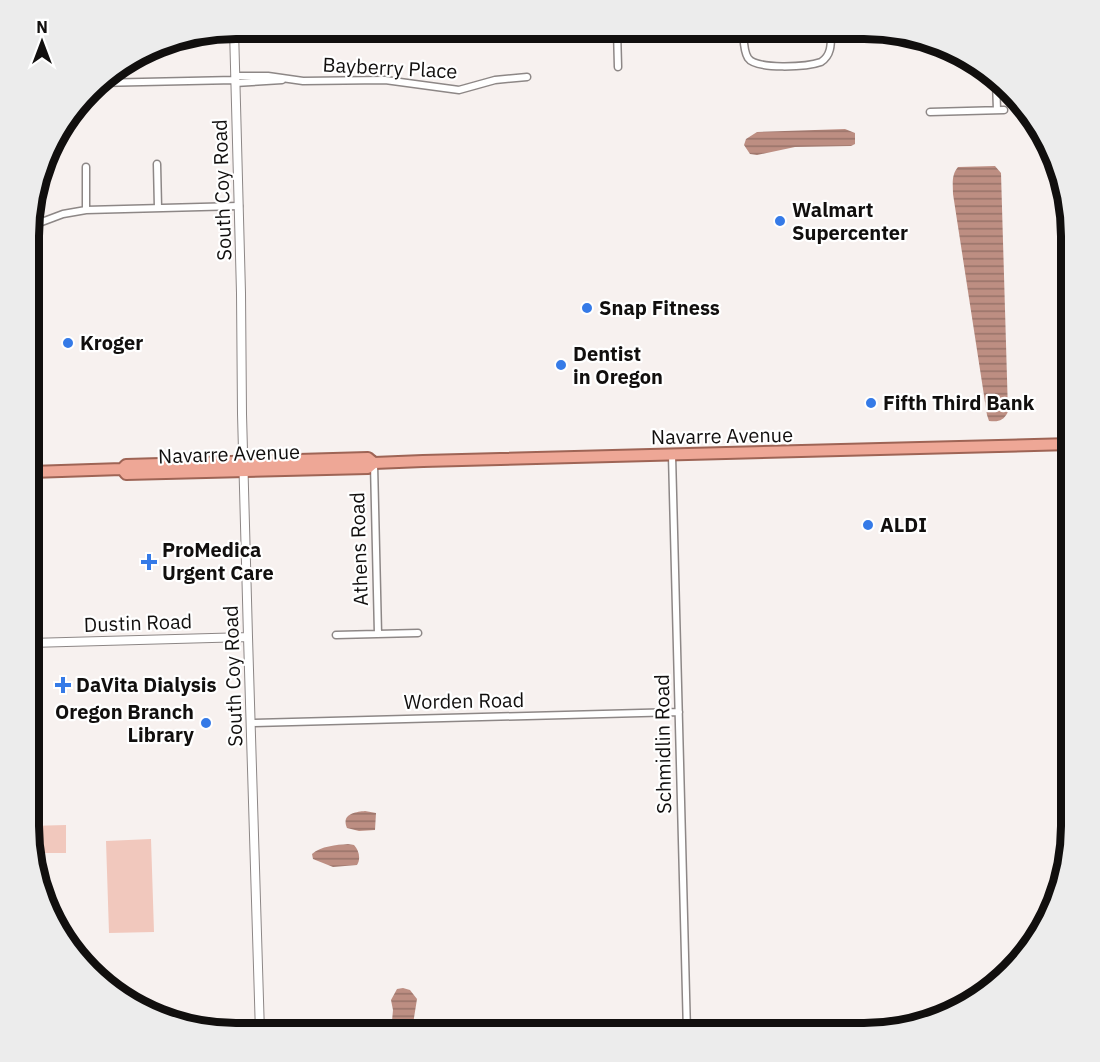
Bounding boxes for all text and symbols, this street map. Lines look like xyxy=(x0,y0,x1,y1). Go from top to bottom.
north arrow xyxy=(12,12,72,72)
text: N xyxy=(36,17,48,37)
street label: Bayberry Place xyxy=(322,50,458,85)
street label: South Coy Road xyxy=(206,119,237,261)
place label: Walmart Supercenter xyxy=(792,196,908,246)
marker: Walmart Supercenter xyxy=(773,214,787,228)
place label: Snap Fitness xyxy=(599,294,720,321)
marker: Snap Fitness xyxy=(580,301,594,315)
place label: Kroger xyxy=(80,329,143,356)
marker: Kroger xyxy=(61,336,75,350)
place label: Dentist in Oregon xyxy=(573,340,663,390)
marker: Dentist in Oregon xyxy=(554,358,568,372)
place label: Fifth Third Bank xyxy=(883,389,1035,416)
marker: Fifth Third Bank xyxy=(864,396,878,410)
street label: Navarre Avenue xyxy=(651,421,793,450)
street label: Navarre Avenue xyxy=(158,438,300,469)
street label: Athens Road xyxy=(343,492,374,606)
place label: ALDI xyxy=(880,511,927,538)
marker: ALDI xyxy=(861,518,875,532)
place label: ProMedica Urgent Care xyxy=(162,536,274,586)
marker: ProMedica Urgent Care xyxy=(140,553,158,571)
street label: South Coy Road xyxy=(217,605,248,747)
street label: Dustin Road xyxy=(83,607,193,638)
place label: DaVita Dialysis xyxy=(76,671,217,698)
street label: Schmidlin Road xyxy=(648,674,677,814)
marker: DaVita Dialysis xyxy=(54,676,72,694)
street label: Worden Road xyxy=(403,686,525,715)
place label: Oregon Branch Library xyxy=(55,698,194,748)
marker: Oregon Branch Library xyxy=(199,716,213,730)

